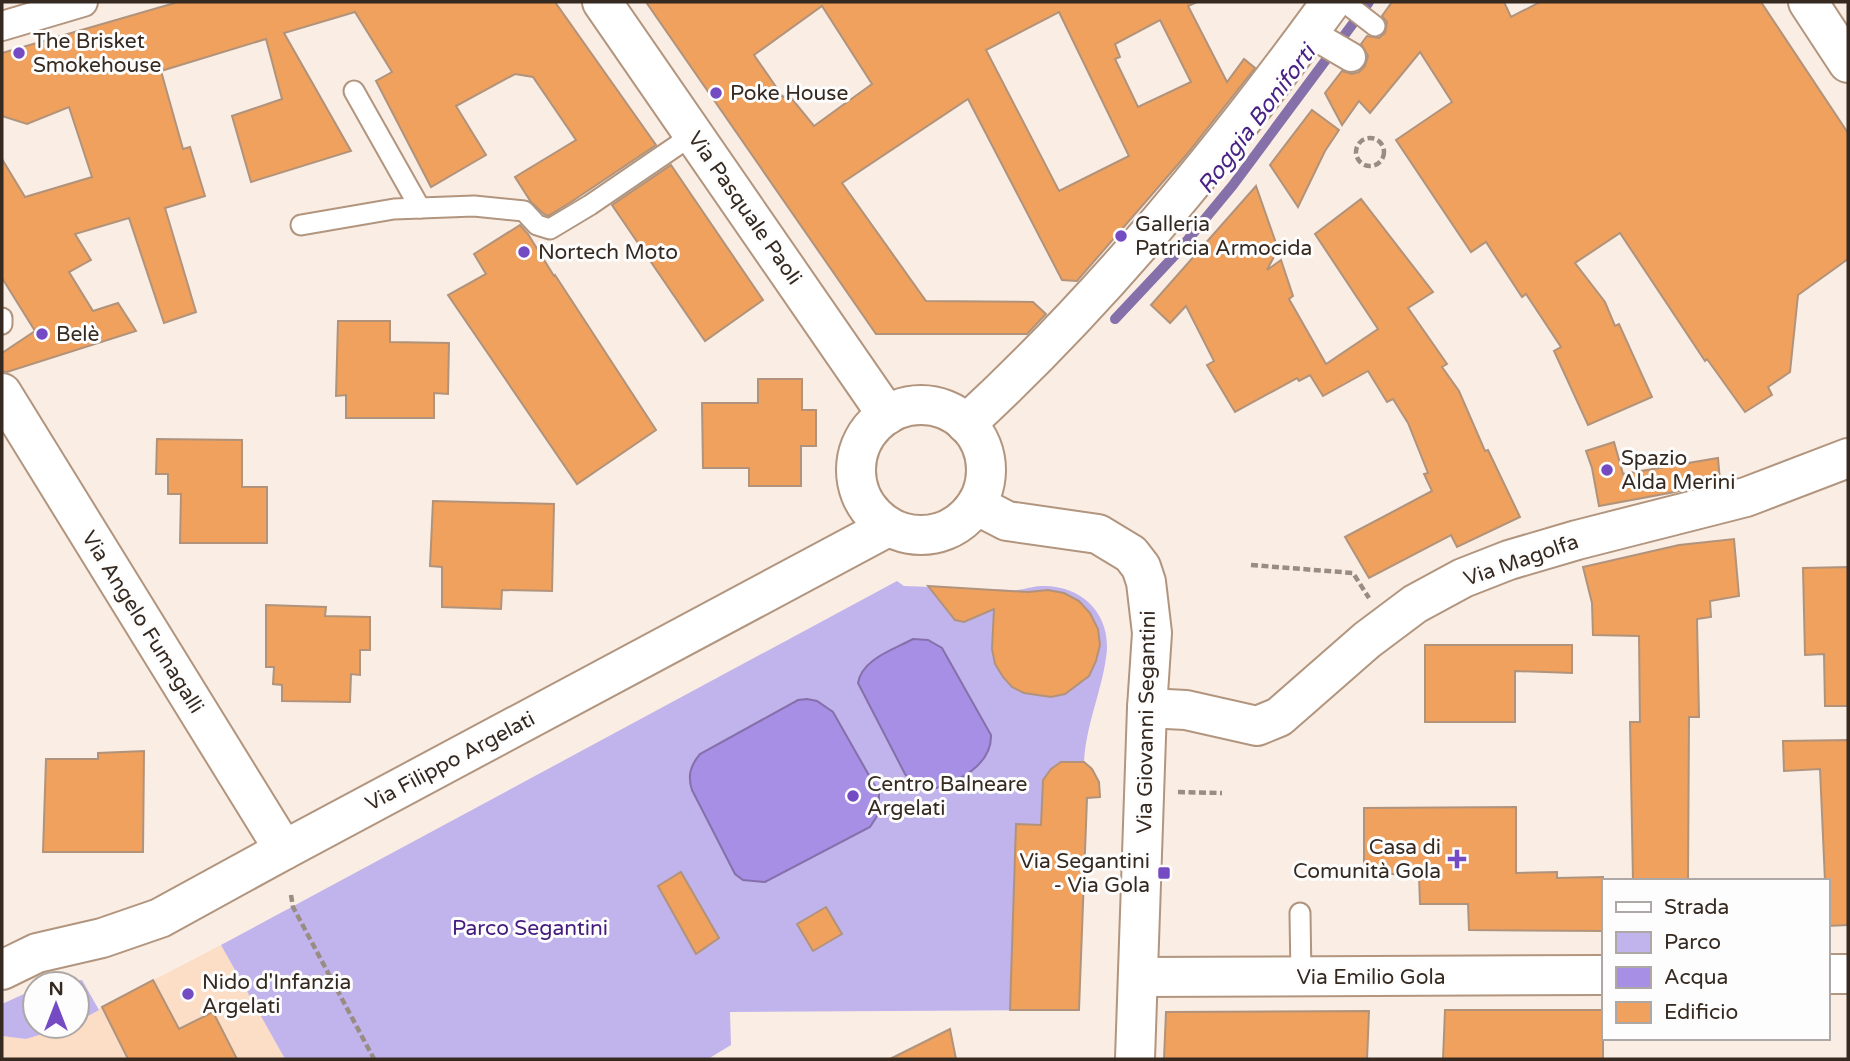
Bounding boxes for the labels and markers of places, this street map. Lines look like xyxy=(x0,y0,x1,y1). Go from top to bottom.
place label: The Brisket Smokehouse xyxy=(33,29,161,78)
marker: The Brisket Smokehouse xyxy=(11,45,27,61)
place label: Poke House xyxy=(730,81,848,106)
marker: Poke House xyxy=(708,85,724,101)
place label: Galleria Patricia Armocida xyxy=(1135,212,1312,261)
marker: Galleria Patricia Armocida xyxy=(1113,228,1129,244)
place label: Nortech Moto xyxy=(538,240,678,265)
marker: Nortech Moto xyxy=(516,244,532,260)
place label: Belè xyxy=(56,322,100,347)
marker: Belè xyxy=(34,326,50,342)
place label: Spazio Alda Merini xyxy=(1621,446,1735,495)
marker: Spazio Alda Merini xyxy=(1599,462,1615,478)
place label: Centro Balneare Argelati xyxy=(867,772,1027,821)
marker: Centro Balneare Argelati xyxy=(845,788,861,804)
place label: Casa di Comunità Gola xyxy=(1293,835,1441,884)
place label: Via Segantini - Via Gola xyxy=(1019,849,1150,898)
marker: Casa di Comunità Gola xyxy=(1447,849,1467,869)
marker: Via Segantini - Via Gola xyxy=(1156,865,1172,881)
place label: Nido d'Infanzia Argelati xyxy=(202,970,351,1019)
marker: Nido d'Infanzia Argelati xyxy=(180,986,196,1002)

